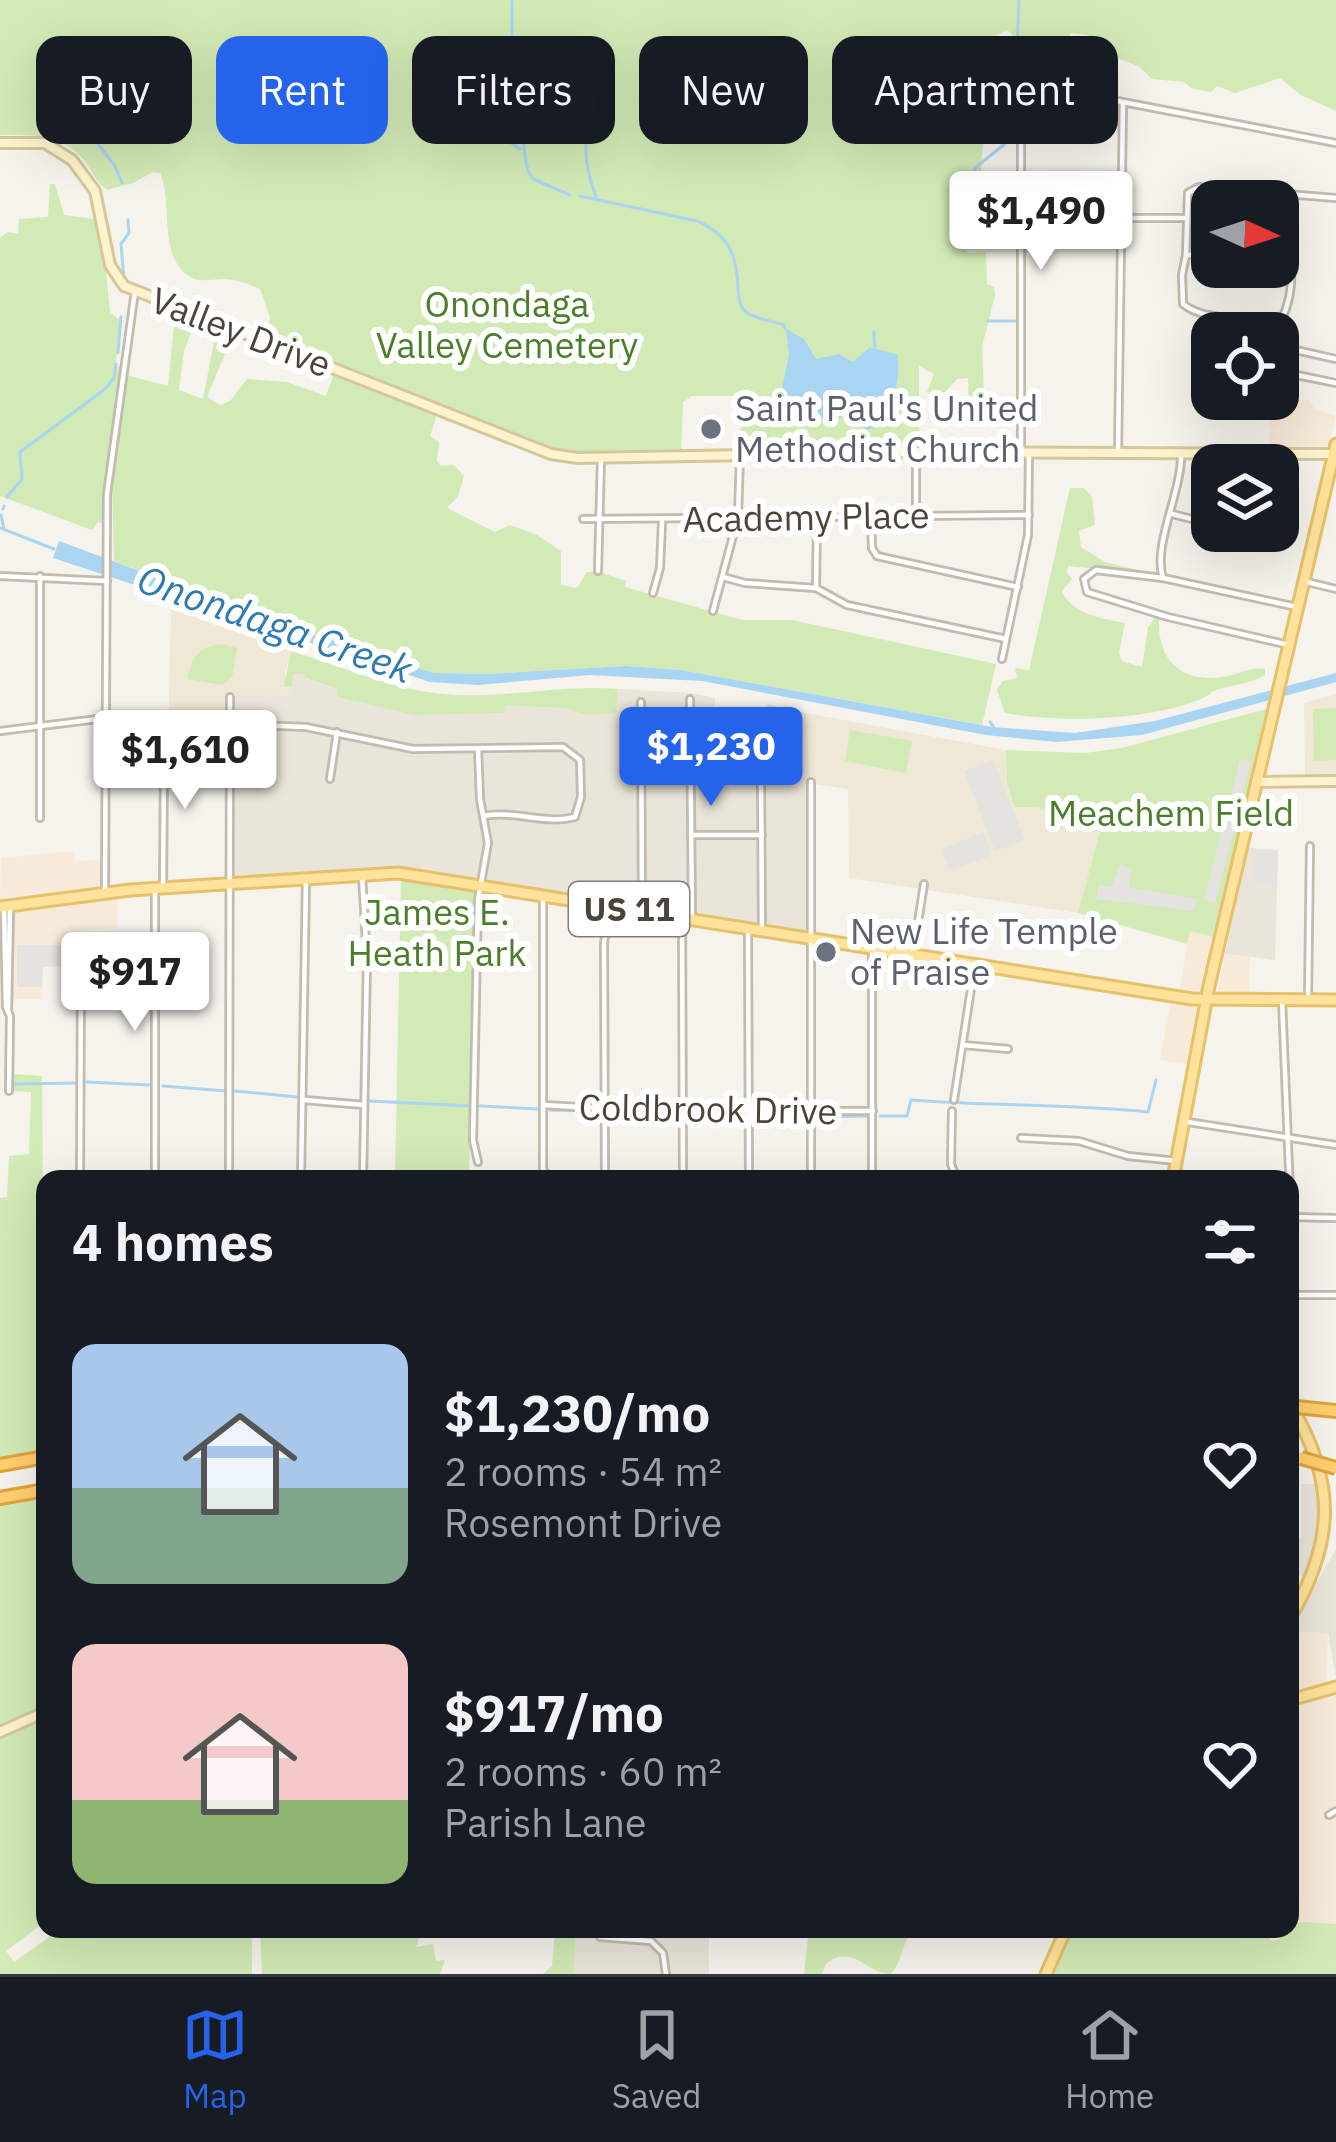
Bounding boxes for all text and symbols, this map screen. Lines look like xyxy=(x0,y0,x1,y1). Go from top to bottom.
chip: Buy xyxy=(36,36,192,144)
chip: Rent xyxy=(216,36,388,144)
chip: Filters xyxy=(412,36,615,144)
chip: New xyxy=(639,36,808,144)
chip: Apartment xyxy=(832,36,1118,144)
pin: $1,490 xyxy=(943,171,1139,273)
north arrow xyxy=(1191,180,1299,288)
map controls xyxy=(1191,180,1299,552)
text: $1,490 xyxy=(976,184,1106,235)
street label: Valley Drive xyxy=(144,276,338,387)
park label: Onondaga Valley Cemetery xyxy=(376,280,638,368)
button: locate xyxy=(1191,312,1299,420)
place label: Saint Paul's United Methodist Church xyxy=(735,384,1038,472)
marker: Saint Paul's United Methodist Church xyxy=(698,416,724,442)
button: layers xyxy=(1191,444,1299,552)
street label: Academy Place xyxy=(682,491,930,542)
water label: Onondaga Creek xyxy=(131,553,420,695)
pin: $1,230 xyxy=(613,707,809,809)
pin: $1,610 xyxy=(87,710,283,812)
text: $1,230 xyxy=(646,720,776,771)
text: $1,610 xyxy=(120,723,250,774)
park label: Meachem Field xyxy=(1048,789,1294,836)
road number: US 11 xyxy=(569,882,689,936)
park label: James E. Heath Park xyxy=(348,888,526,976)
place label: New Life Temple of Praise xyxy=(850,907,1118,995)
pin: $917 xyxy=(64,932,206,1034)
marker: New Life Temple of Praise xyxy=(813,939,839,965)
text: $917 xyxy=(88,945,182,996)
street label: Coldbrook Drive xyxy=(578,1083,838,1134)
text: 4 homes xyxy=(72,1209,274,1275)
icon: filters xyxy=(1197,1209,1263,1275)
text: $1,230/mo xyxy=(444,1380,710,1446)
icon: home xyxy=(168,1392,312,1536)
icon: heart xyxy=(1197,1431,1263,1497)
text: 2 rooms · 54 m² xyxy=(444,1446,722,1497)
text: Rosemont Drive xyxy=(444,1497,722,1548)
text: $917/mo xyxy=(444,1680,664,1746)
icon: home xyxy=(168,1692,312,1836)
icon: heart xyxy=(1197,1731,1263,1797)
text: 2 rooms · 60 m² xyxy=(444,1746,722,1797)
text: Parish Lane xyxy=(444,1797,646,1848)
tab: Map xyxy=(182,2002,248,2117)
tab: Saved xyxy=(612,2002,702,2117)
tab: Home xyxy=(1065,2002,1154,2117)

